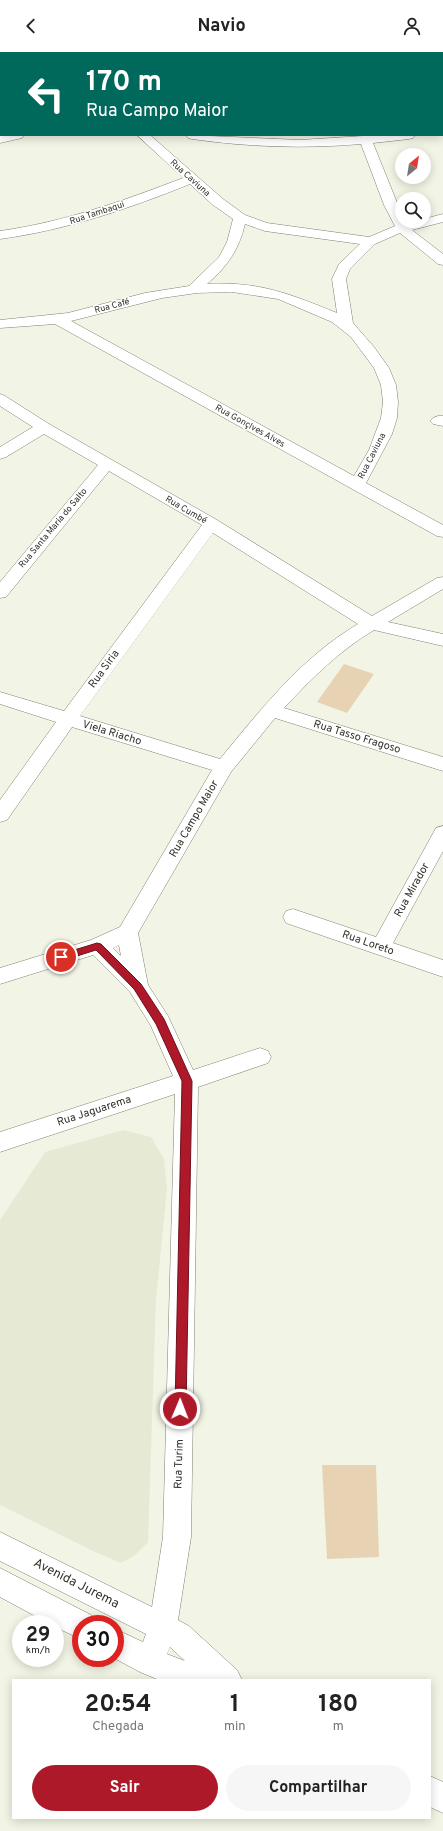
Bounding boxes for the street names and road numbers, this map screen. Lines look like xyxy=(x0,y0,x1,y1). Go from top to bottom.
street label: Rua Caviuna xyxy=(168,157,213,199)
street label: Rua Tambaqui xyxy=(68,199,126,227)
street label: Rua Café xyxy=(93,296,131,316)
street label: Rua Gonçlves Alves xyxy=(213,402,287,450)
street label: Rua Caviuna xyxy=(356,431,388,481)
street label: Rua Santa Maria do Salto xyxy=(16,486,90,570)
street label: Rua Cumbé xyxy=(163,494,209,526)
street label: Rua Siria xyxy=(85,647,123,691)
street label: Viela Riacho xyxy=(81,717,143,749)
street label: Rua Tasso Fragoso xyxy=(312,717,402,757)
street label: Rua Campo Maior xyxy=(166,777,222,860)
street label: Rua Mirador xyxy=(391,860,433,920)
street label: Rua Loreto xyxy=(340,928,396,958)
street label: Rua Jaguarema xyxy=(55,1092,133,1130)
street label: Rua Turim xyxy=(171,1439,187,1489)
street label: Avenida Jurema xyxy=(30,1556,122,1612)

